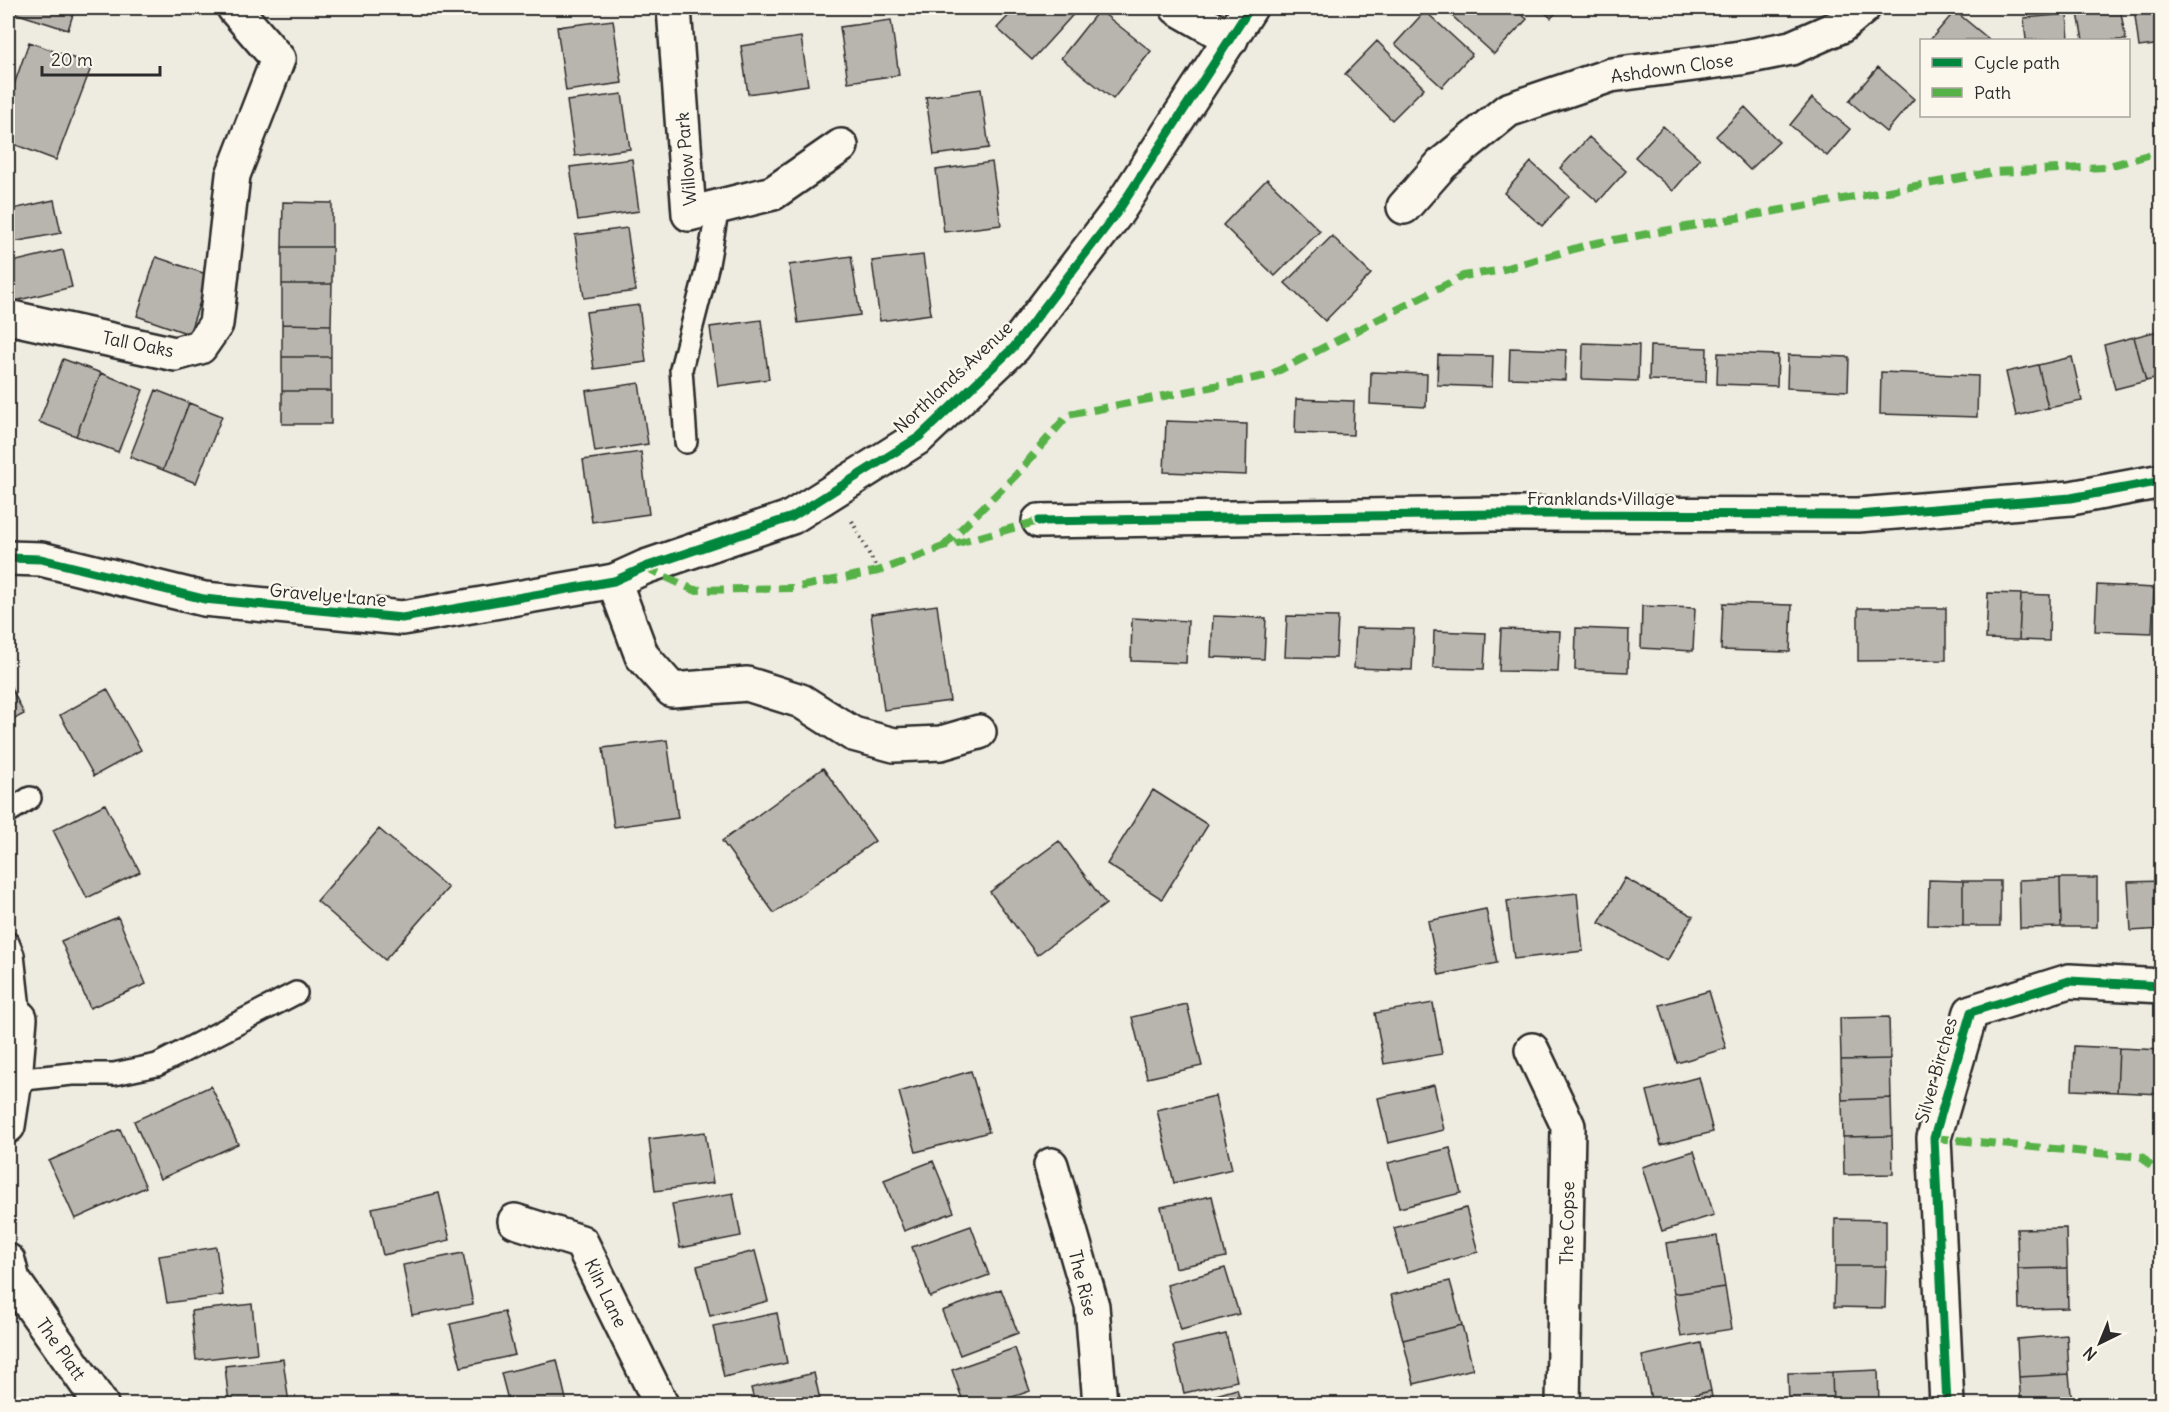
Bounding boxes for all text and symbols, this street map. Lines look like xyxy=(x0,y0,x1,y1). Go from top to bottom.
scale bar xyxy=(42,39,160,77)
legend xyxy=(1920,39,2130,117)
text: 20 m xyxy=(51,48,93,71)
street label: Ashdown Close xyxy=(1609,48,1735,88)
text: Cycle path xyxy=(1974,51,2060,74)
text: Path xyxy=(1974,81,2011,104)
street label: Willow Park xyxy=(670,111,702,207)
street label: Northlands Avenue xyxy=(889,316,1017,438)
street label: Tall Oaks xyxy=(100,326,176,362)
street label: Franklands Village xyxy=(1527,487,1675,510)
street label: Gravelye Lane xyxy=(269,578,387,612)
street label: Silver Birches xyxy=(1910,1015,1962,1125)
street label: The Copse xyxy=(1555,1181,1579,1265)
street label: The Rise xyxy=(1064,1248,1102,1318)
street label: Kiln Lane xyxy=(579,1255,633,1331)
street label: The Platt xyxy=(31,1313,91,1385)
north arrow xyxy=(2070,1313,2130,1373)
text: N xyxy=(2079,1343,2101,1365)

